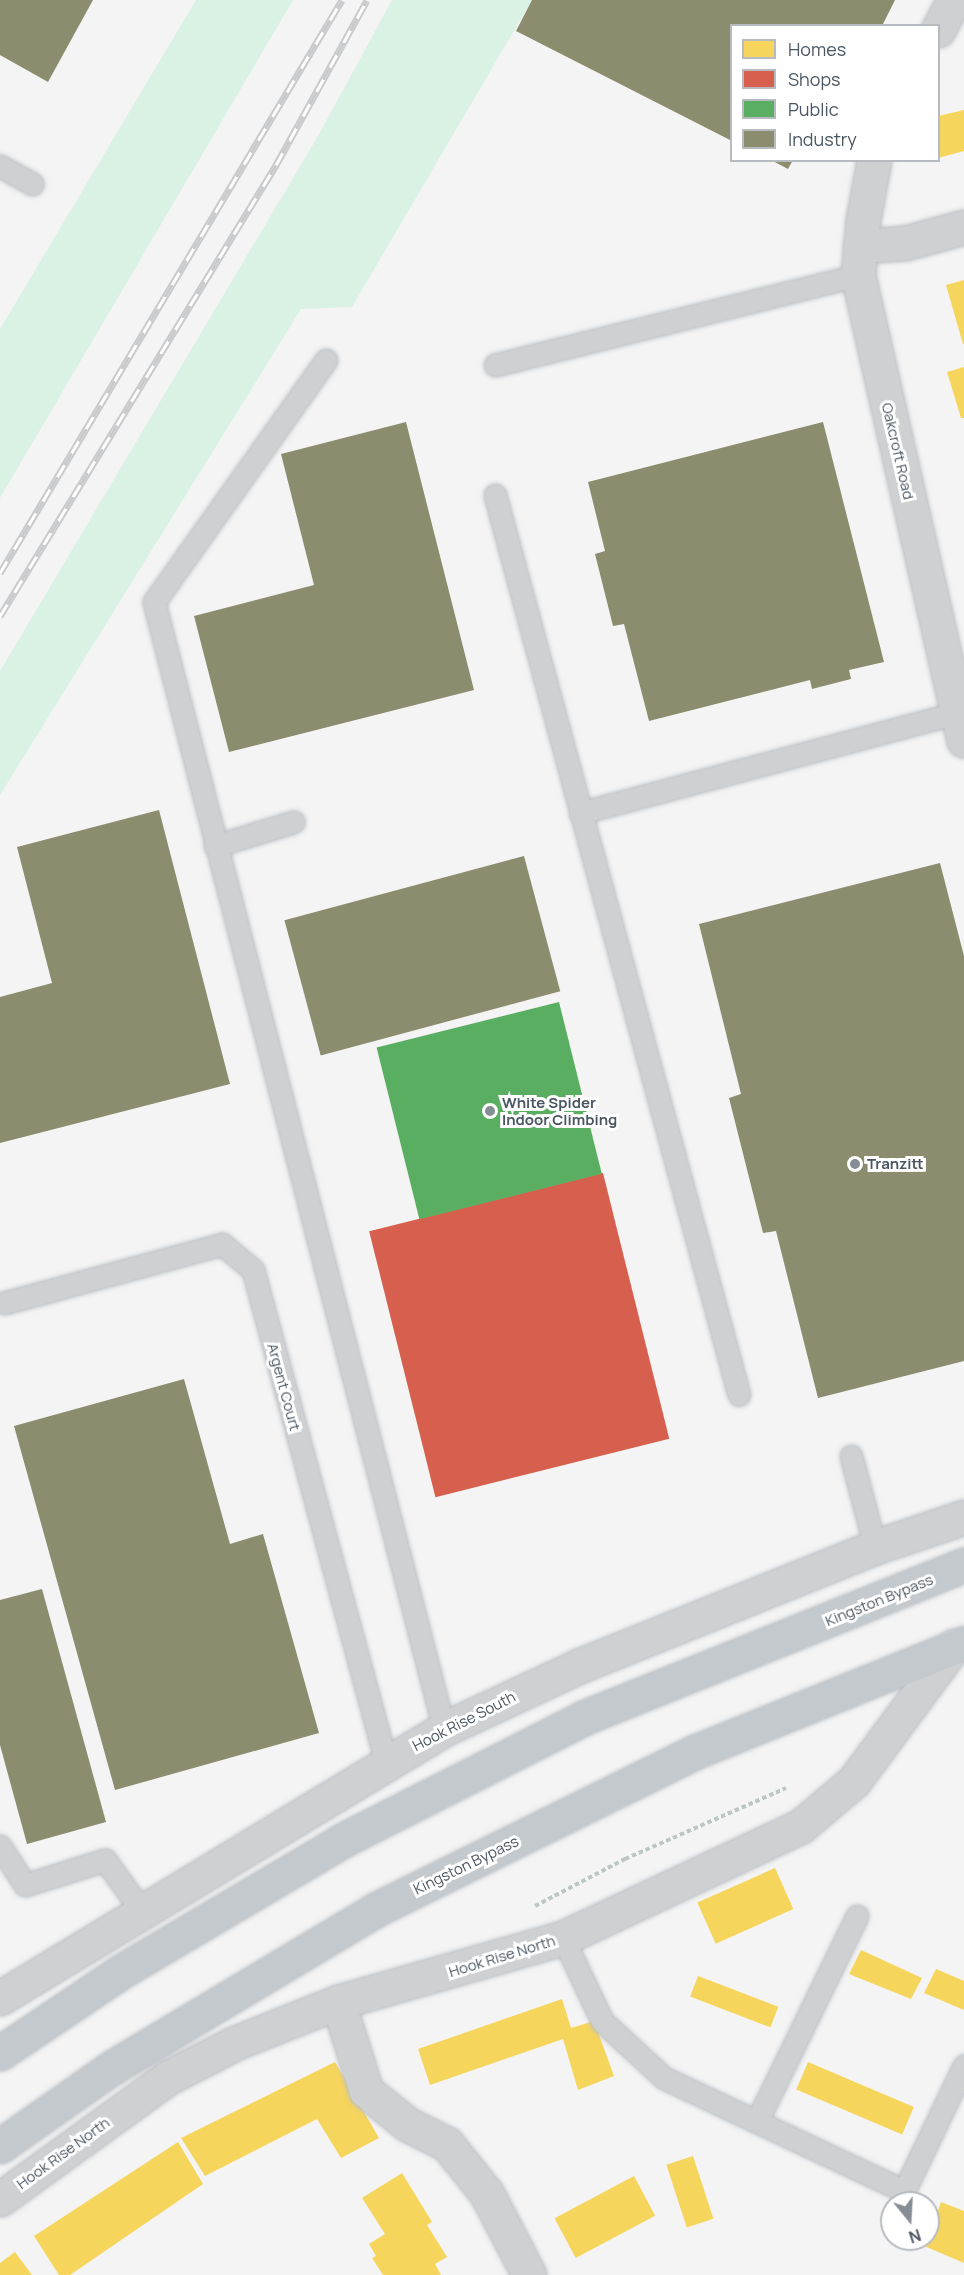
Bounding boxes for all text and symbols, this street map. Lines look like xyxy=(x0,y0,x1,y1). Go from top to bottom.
legend xyxy=(730,24,940,162)
text: Homes xyxy=(788,37,846,61)
text: Shops xyxy=(788,67,840,91)
text: Public xyxy=(788,97,839,121)
text: Industry xyxy=(788,127,857,151)
street label: Oakcroft Road xyxy=(878,401,918,501)
place label: White Spider Indoor Climbing xyxy=(502,1093,617,1128)
marker: White Spider Indoor Climbing xyxy=(483,1104,497,1118)
place label: Tranzitt xyxy=(867,1155,923,1173)
marker: Tranzitt xyxy=(848,1157,862,1171)
street label: Argent Court xyxy=(264,1341,304,1433)
street label: Kingston Bypass xyxy=(822,1570,936,1630)
street label: Hook Rise South xyxy=(410,1687,518,1755)
street label: Kingston Bypass xyxy=(411,1832,521,1898)
street label: Hook Rise North xyxy=(447,1931,557,1981)
street label: Hook Rise North xyxy=(13,2113,113,2193)
north arrow xyxy=(880,2191,940,2251)
text: N xyxy=(906,2224,924,2248)

